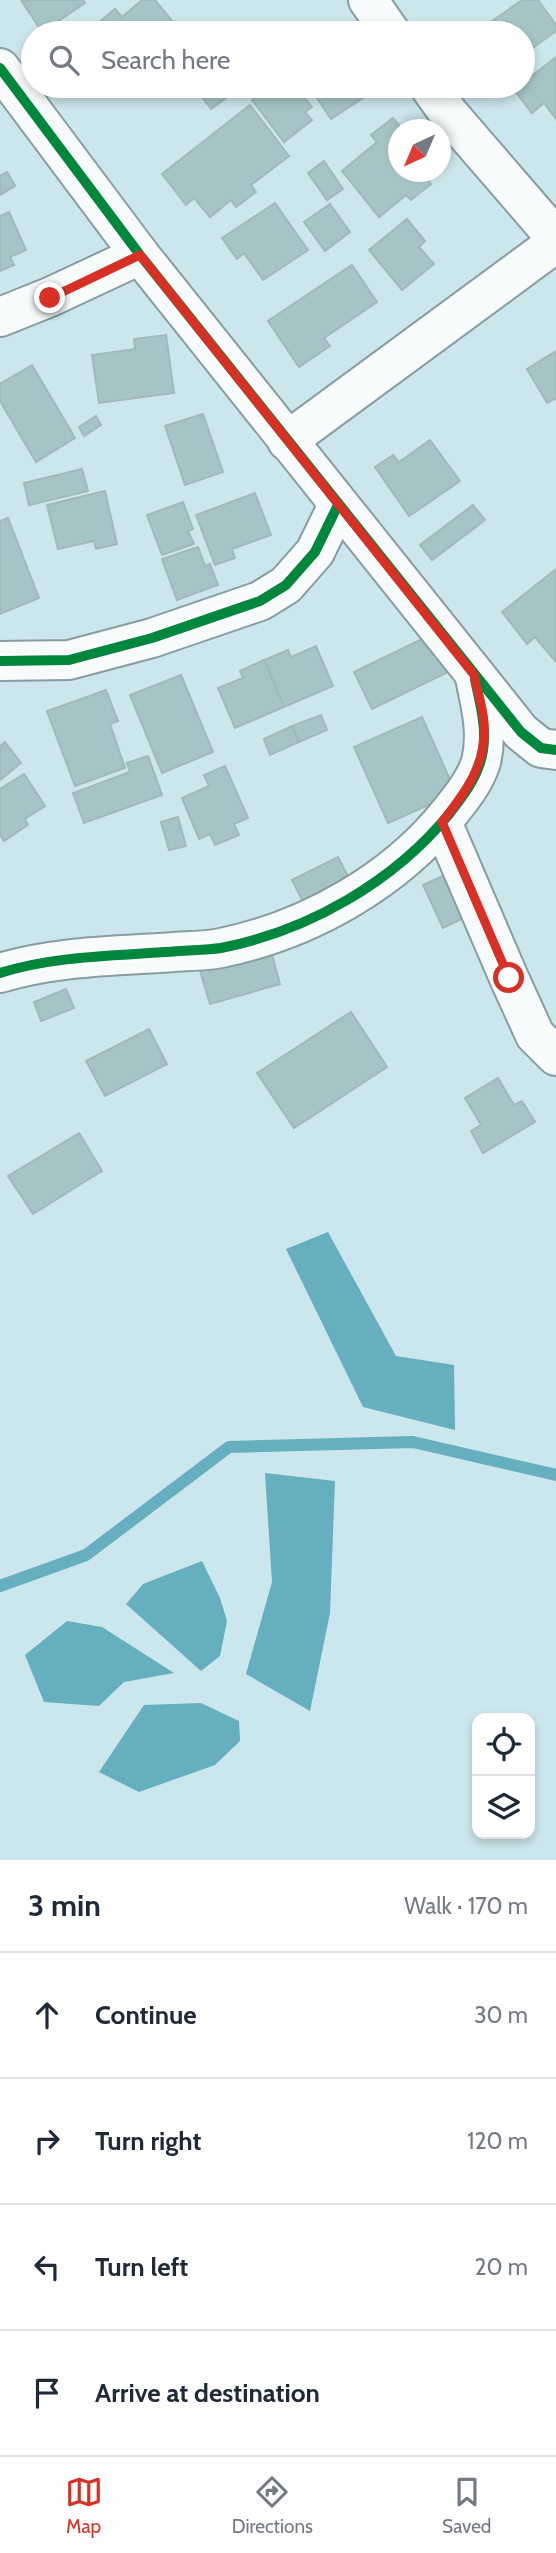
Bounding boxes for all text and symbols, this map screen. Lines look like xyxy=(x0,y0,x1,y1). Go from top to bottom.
search box xyxy=(21,21,535,98)
icon: search xyxy=(45,41,83,79)
text: Search here xyxy=(101,44,230,76)
north arrow xyxy=(388,119,451,182)
route end xyxy=(34,282,65,313)
route start xyxy=(493,962,524,993)
map controls xyxy=(472,1713,535,1839)
button: locate xyxy=(472,1713,535,1776)
button: layers xyxy=(472,1776,535,1839)
text: 3 min xyxy=(28,1887,101,1924)
text: Walk · 170 m xyxy=(404,1892,528,1920)
icon: ahead xyxy=(28,1996,66,2034)
text: Continue xyxy=(95,1999,197,2031)
text: 30 m xyxy=(474,2001,528,2029)
icon: right xyxy=(28,2122,66,2160)
text: Turn right xyxy=(95,2125,201,2157)
text: 120 m xyxy=(467,2127,528,2155)
icon: left xyxy=(28,2248,66,2286)
text: Turn left xyxy=(95,2251,188,2283)
text: 20 m xyxy=(475,2253,528,2281)
icon: arrive xyxy=(28,2374,66,2412)
text: Arrive at destination xyxy=(95,2377,320,2409)
tab: Map xyxy=(65,2473,103,2538)
tab: Directions xyxy=(232,2473,313,2538)
tab: Saved xyxy=(442,2473,491,2538)

